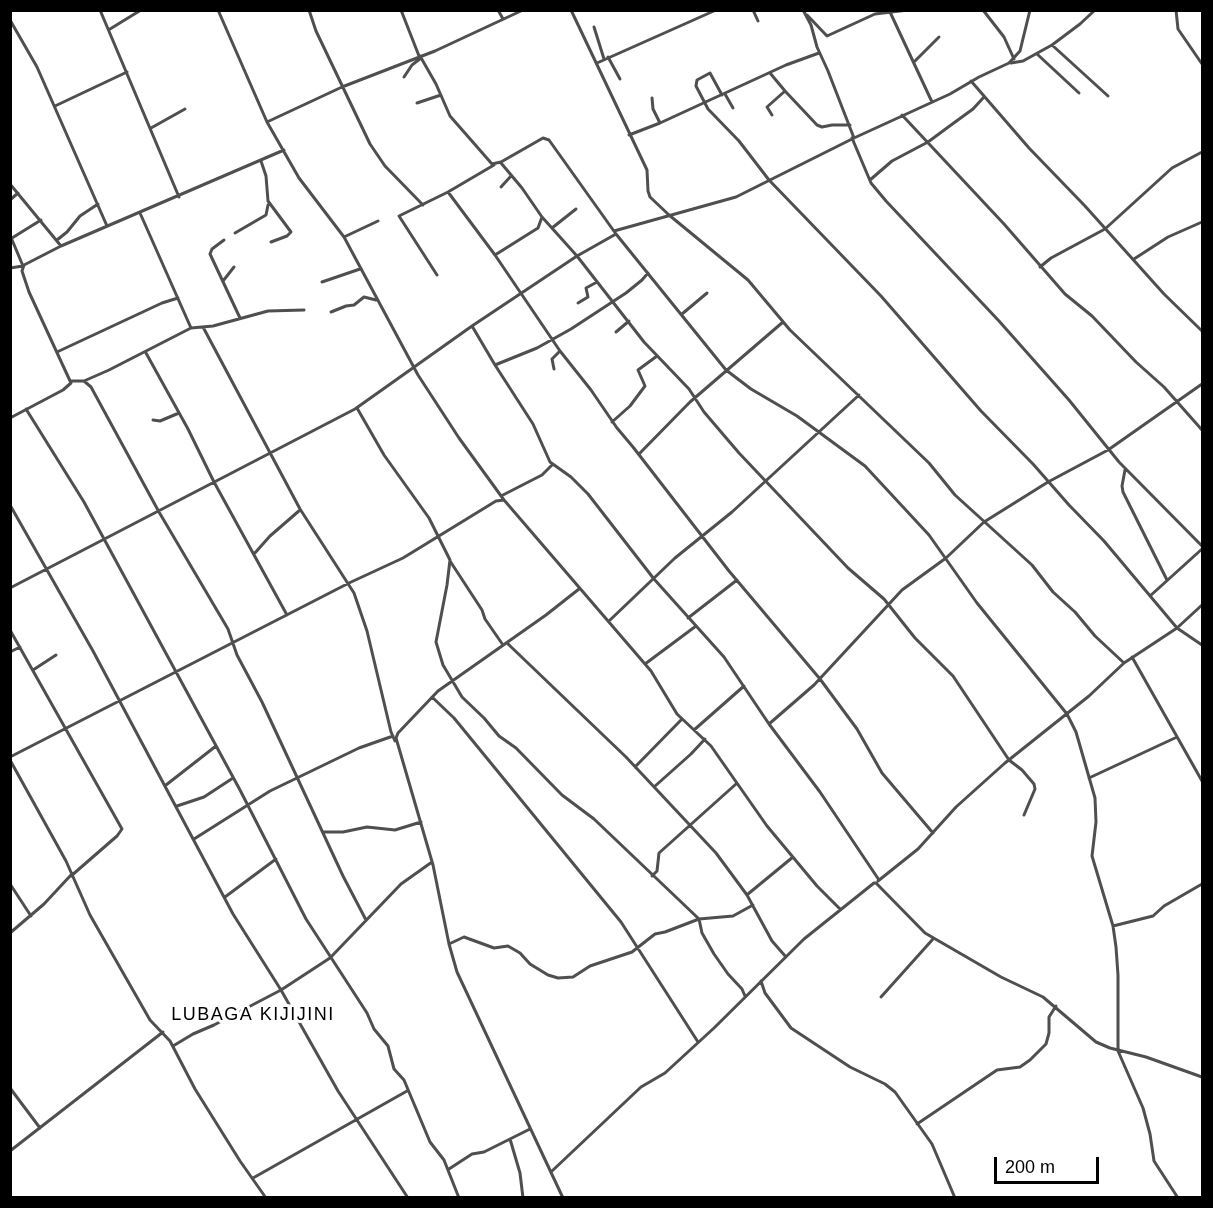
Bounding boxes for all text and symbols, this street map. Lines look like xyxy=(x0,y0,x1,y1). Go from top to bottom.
district label: LUBAGA KIJIJINI xyxy=(171,1004,335,1026)
scale bar xyxy=(997,1145,1102,1183)
text: 200 m xyxy=(1005,1157,1055,1177)

